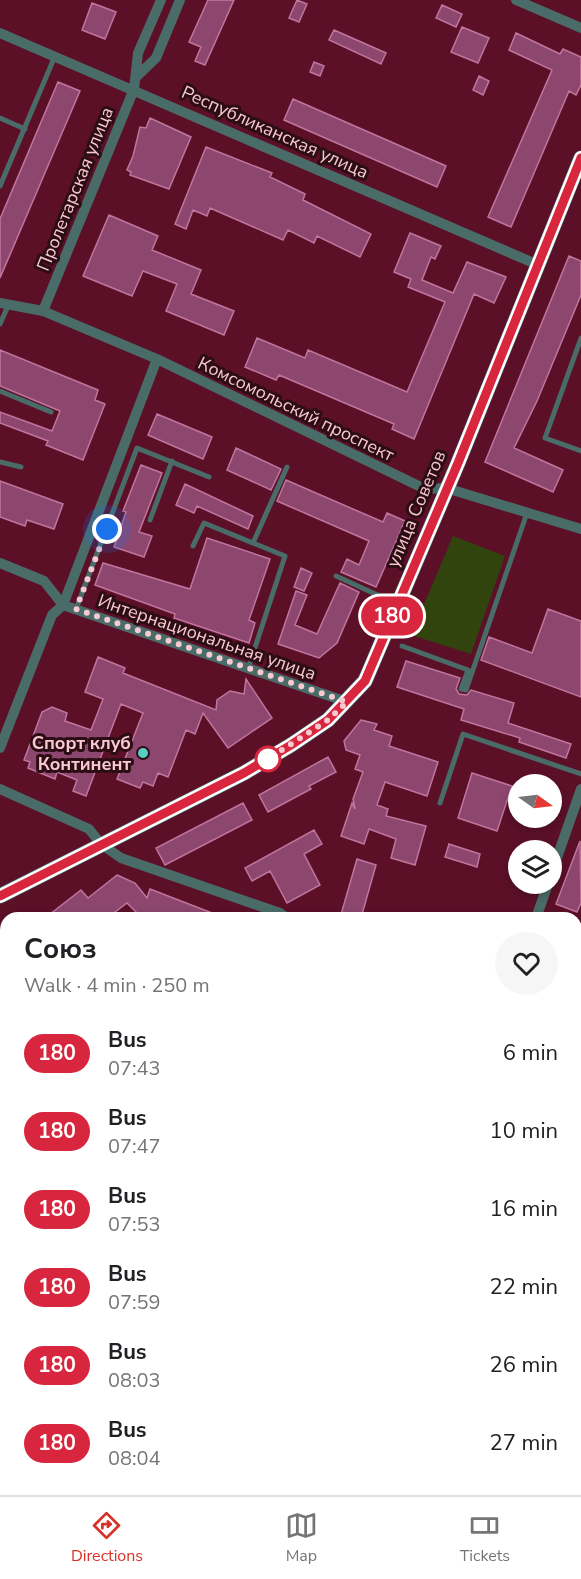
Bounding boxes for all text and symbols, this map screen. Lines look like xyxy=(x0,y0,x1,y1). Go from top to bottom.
street label: Республиканская улица xyxy=(178,80,372,184)
street label: Пролетарская улица xyxy=(31,103,119,275)
street label: Комсомольский проспект xyxy=(194,351,398,467)
street label: улица Советов xyxy=(381,447,451,571)
your location xyxy=(92,514,122,544)
street label: Интернациональная улица xyxy=(95,588,319,686)
line badge: 180 xyxy=(358,596,426,636)
text: 180 xyxy=(373,602,411,630)
place label: Спорт клуб Континент xyxy=(32,731,131,776)
marker: Спорт клуб Континент xyxy=(136,746,150,760)
unlabelled marker xyxy=(255,746,281,772)
north arrow xyxy=(508,774,562,828)
map controls xyxy=(508,774,562,894)
button: layers xyxy=(508,840,562,894)
text: Союз xyxy=(24,930,97,968)
button: heart xyxy=(495,932,558,995)
text: Walk · 4 min · 250 m xyxy=(24,972,210,999)
text: Bus xyxy=(108,1025,147,1055)
text: 6 min xyxy=(503,1038,558,1068)
text: 180 xyxy=(38,1039,76,1067)
text: 07:43 xyxy=(108,1055,161,1082)
text: Bus xyxy=(108,1103,147,1133)
text: 10 min xyxy=(490,1116,558,1146)
text: 180 xyxy=(38,1117,76,1145)
text: 07:47 xyxy=(108,1133,161,1160)
text: Bus xyxy=(108,1181,147,1211)
text: 16 min xyxy=(490,1194,558,1224)
text: 180 xyxy=(38,1195,76,1223)
text: 07:53 xyxy=(108,1211,161,1238)
text: Bus xyxy=(108,1259,147,1289)
text: 22 min xyxy=(490,1272,558,1302)
text: 180 xyxy=(38,1273,76,1301)
text: 07:59 xyxy=(108,1289,161,1316)
text: Bus xyxy=(108,1337,147,1367)
text: 26 min xyxy=(490,1350,558,1380)
text: 180 xyxy=(38,1351,76,1379)
text: 08:03 xyxy=(108,1367,161,1394)
text: Bus xyxy=(108,1415,147,1445)
text: 27 min xyxy=(490,1428,558,1458)
text: 180 xyxy=(38,1429,76,1457)
text: 08:04 xyxy=(108,1445,161,1472)
tab: Directions xyxy=(71,1509,143,1567)
tab: Map xyxy=(285,1509,318,1567)
tab: Tickets xyxy=(460,1509,510,1567)

